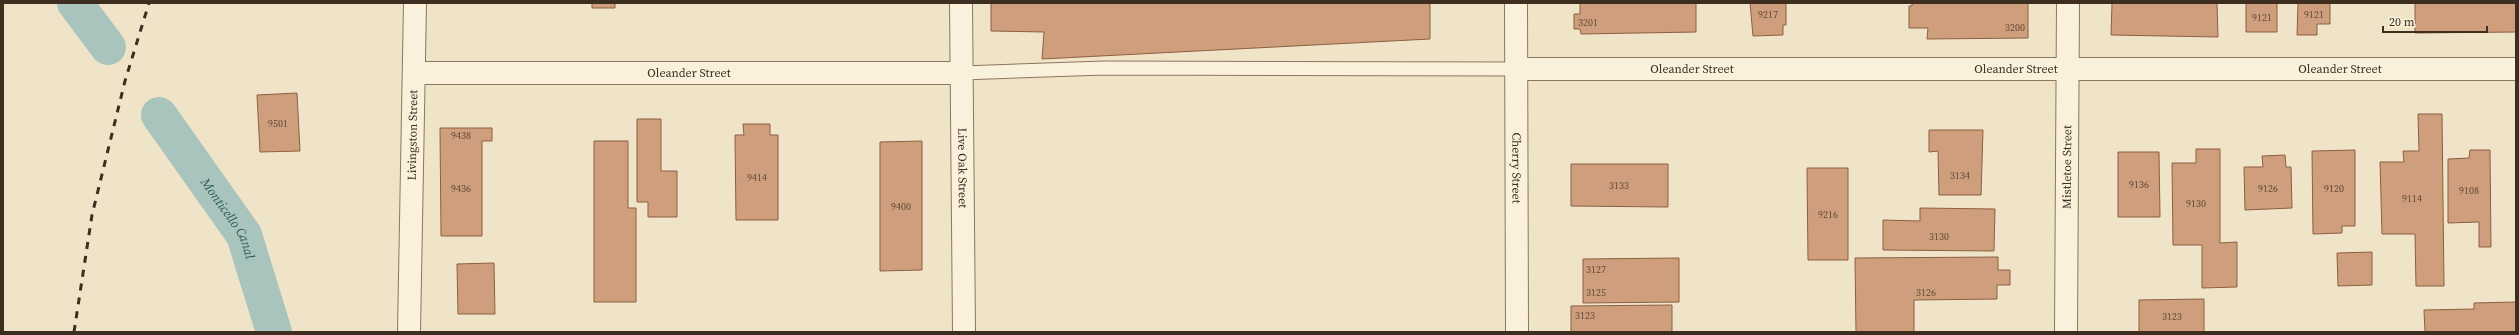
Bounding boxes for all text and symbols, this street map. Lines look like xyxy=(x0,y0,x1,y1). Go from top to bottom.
house number: 9217 xyxy=(1758,8,1778,21)
house number: 9121 xyxy=(2304,8,2324,21)
scale bar xyxy=(2383,8,2487,34)
house number: 9121 xyxy=(2252,11,2272,24)
text: 20 m xyxy=(2389,14,2415,30)
house number: 3201 xyxy=(1578,16,1598,29)
house number: 3200 xyxy=(2005,21,2025,34)
street label: Oleander Street xyxy=(1650,61,1734,77)
street label: Oleander Street xyxy=(1974,61,2058,77)
street label: Oleander Street xyxy=(2298,61,2382,77)
street label: Oleander Street xyxy=(647,65,731,81)
street label: Livingston Street xyxy=(404,90,421,180)
house number: 9501 xyxy=(268,117,288,130)
street label: Mistletoe Street xyxy=(2059,125,2075,209)
street label: Live Oak Street xyxy=(954,128,971,208)
house number: 9438 xyxy=(451,129,471,142)
street label: Cherry Street xyxy=(1508,132,1525,204)
house number: 3134 xyxy=(1950,169,1970,182)
house number: 9414 xyxy=(747,171,767,184)
water label: Monticello Canal xyxy=(197,173,259,261)
house number: 9136 xyxy=(2129,178,2149,191)
house number: 3133 xyxy=(1609,179,1629,192)
house number: 9436 xyxy=(451,182,471,195)
house number: 9126 xyxy=(2258,182,2278,195)
house number: 9120 xyxy=(2324,182,2344,195)
house number: 9108 xyxy=(2459,184,2479,197)
house number: 9114 xyxy=(2402,192,2422,205)
house number: 9130 xyxy=(2186,197,2206,210)
house number: 9400 xyxy=(891,200,911,213)
house number: 9216 xyxy=(1818,208,1838,221)
house number: 3130 xyxy=(1929,230,1949,243)
house number: 3127 xyxy=(1586,263,1606,276)
house number: 3125 xyxy=(1586,286,1606,299)
house number: 3126 xyxy=(1916,286,1936,299)
house number: 3123 xyxy=(1575,309,1595,322)
house number: 3123 xyxy=(2162,310,2182,323)

